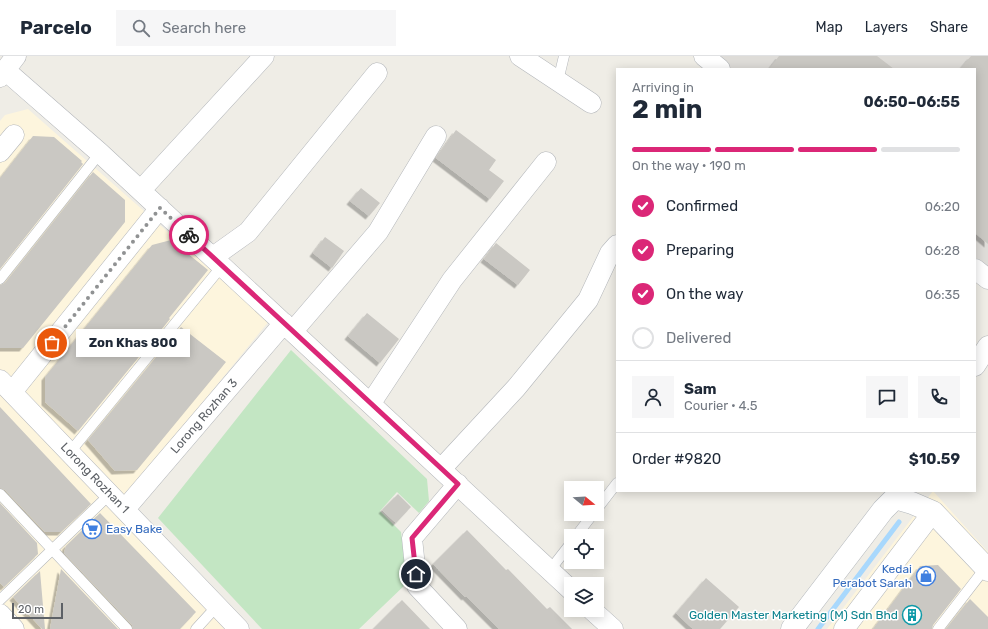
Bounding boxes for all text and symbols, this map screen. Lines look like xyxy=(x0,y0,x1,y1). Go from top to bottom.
search box xyxy=(116,10,396,46)
text: Parcelo xyxy=(20,16,92,39)
icon: search xyxy=(130,17,152,39)
text: Search here xyxy=(162,19,246,37)
text: Map xyxy=(816,19,843,36)
text: Layers xyxy=(865,19,908,36)
text: Share xyxy=(930,19,968,36)
text: Arriving in xyxy=(632,80,694,95)
text: 06:50–06:55 xyxy=(864,93,960,111)
text: 2 min xyxy=(632,94,702,125)
text: On the way · 190 m xyxy=(632,158,746,173)
icon: check xyxy=(632,195,654,217)
text: Confirmed xyxy=(666,197,738,215)
text: 06:20 xyxy=(925,199,960,214)
courier xyxy=(169,215,209,255)
icon: bike xyxy=(178,224,200,246)
icon: check xyxy=(632,239,654,261)
text: Preparing xyxy=(666,241,734,259)
text: 06:28 xyxy=(925,243,960,258)
icon: check xyxy=(632,283,654,305)
text: On the way xyxy=(666,285,744,303)
text: 06:35 xyxy=(925,287,960,302)
pin xyxy=(35,326,69,360)
callout: Zon Khas 800 xyxy=(76,329,190,357)
text: Delivered xyxy=(666,329,731,347)
icon: bag xyxy=(41,332,63,354)
text: Zon Khas 800 xyxy=(89,335,177,350)
street label: Lorong Rozhan 3 xyxy=(168,376,240,456)
button: person xyxy=(632,376,674,418)
button: chat xyxy=(866,376,908,418)
button: phone xyxy=(918,376,960,418)
text: Sam xyxy=(684,380,717,398)
text: Courier · 4.5 xyxy=(684,398,758,413)
street label: Lorong Rozhan 1 xyxy=(58,440,132,516)
text: Order #9820 xyxy=(632,450,721,468)
text: $10.59 xyxy=(909,450,960,468)
north arrow xyxy=(564,481,604,521)
map controls xyxy=(564,481,604,617)
supermarket icon: Easy Bake xyxy=(81,518,103,540)
place label: Easy Bake xyxy=(106,522,163,536)
button: locate xyxy=(564,529,604,569)
pin xyxy=(399,557,433,591)
place label: Kedai Perabot Sarah xyxy=(832,562,912,590)
icon: home xyxy=(405,563,427,585)
shop icon: Kedai Perabot Sarah xyxy=(915,565,937,587)
button: layers xyxy=(564,577,604,617)
scale bar xyxy=(12,601,63,620)
text: 20 m xyxy=(18,603,44,616)
building icon: Golden Master Marketing (M) Sdn Bhd xyxy=(901,604,923,626)
place label: Golden Master Marketing (M) Sdn Bhd xyxy=(689,608,898,622)

